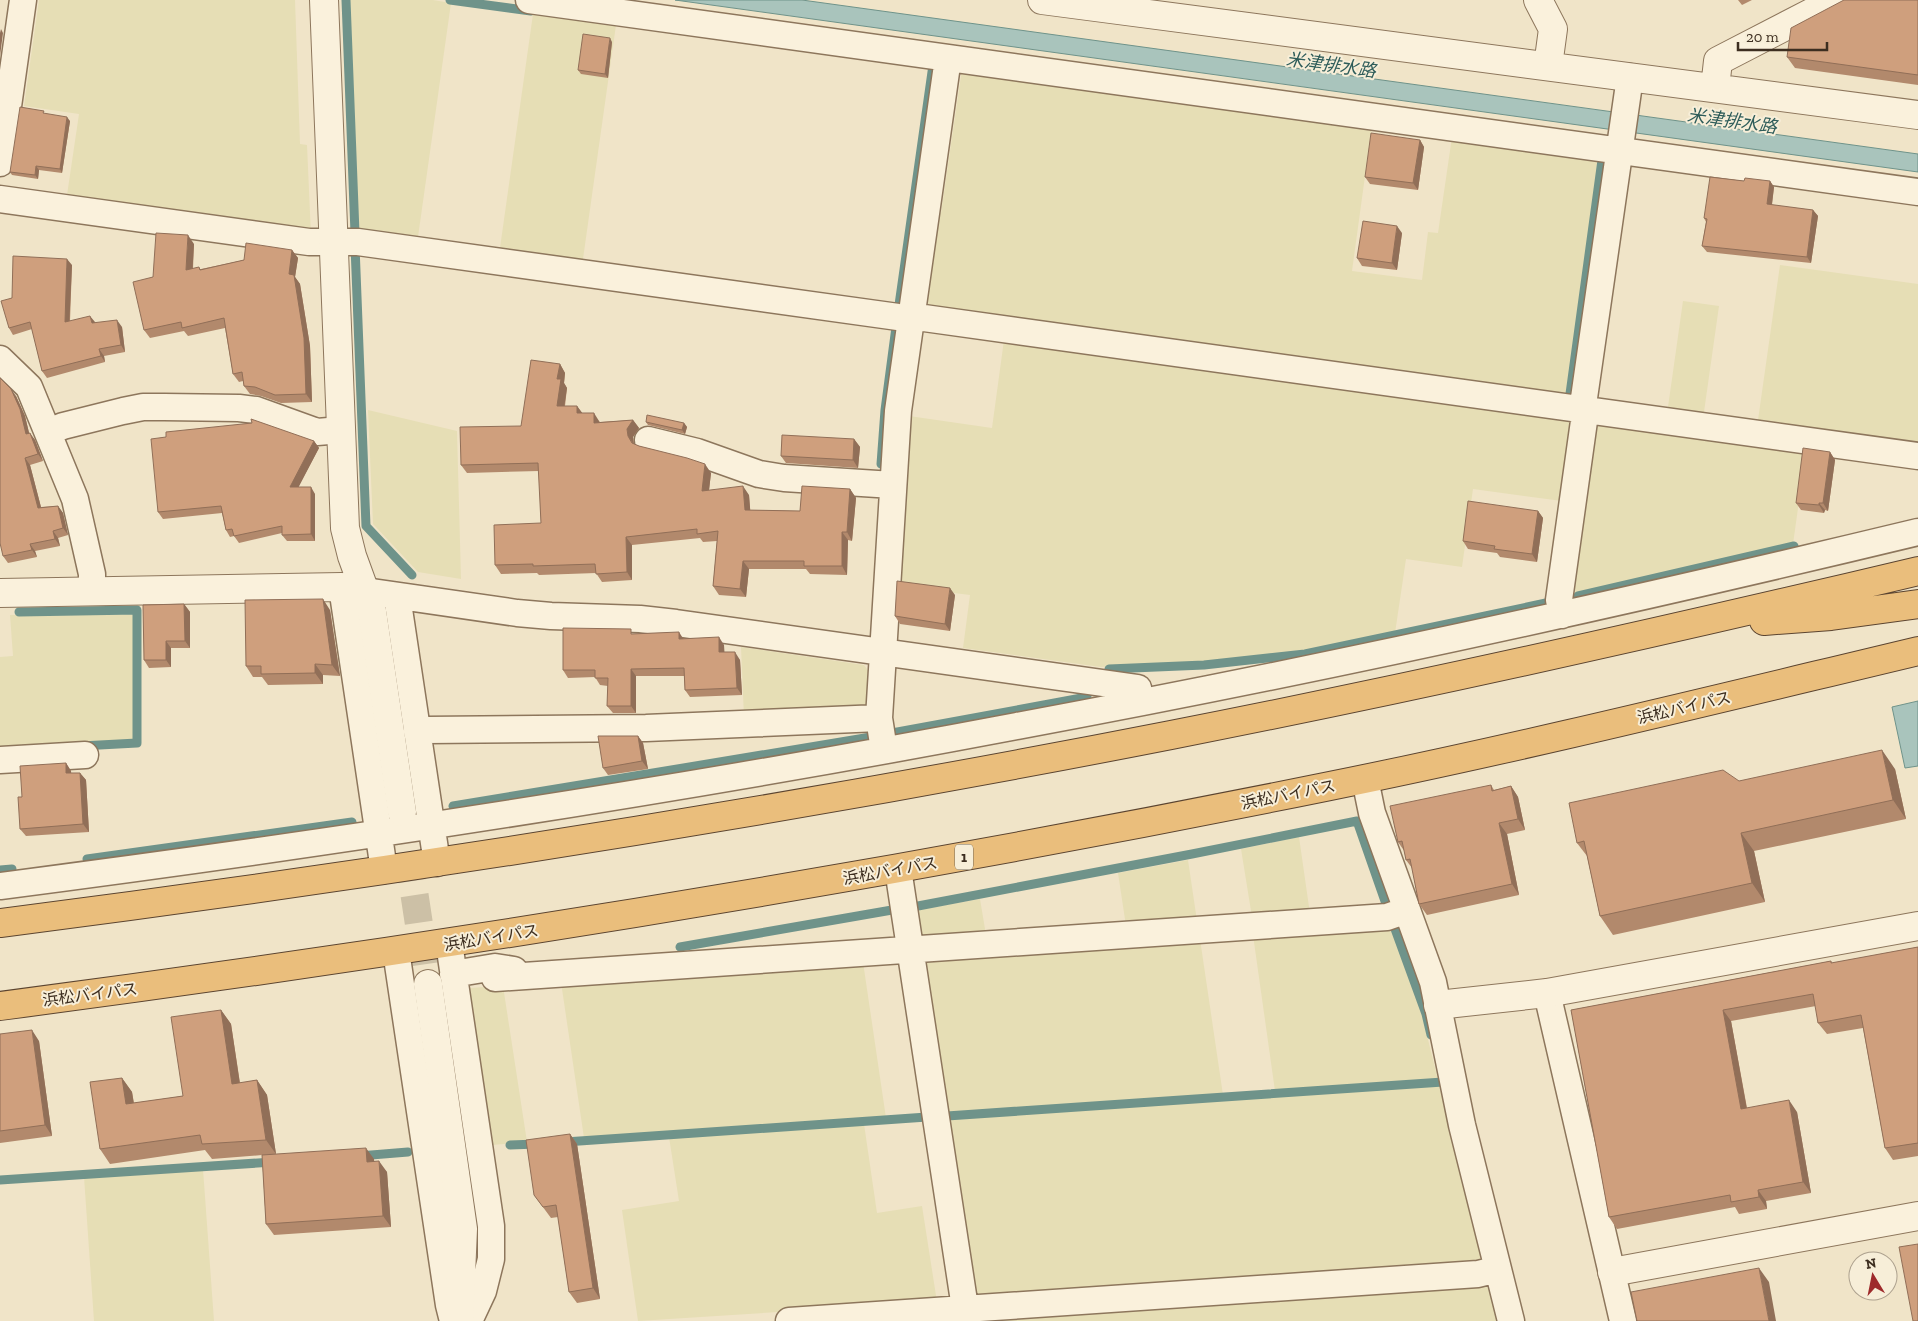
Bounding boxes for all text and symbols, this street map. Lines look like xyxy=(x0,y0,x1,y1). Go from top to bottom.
scale bar xyxy=(1738,20,1827,52)
text: 20 m xyxy=(1746,28,1779,46)
water label: 米津排水路 xyxy=(1285,48,1379,82)
water label: 米津排水路 xyxy=(1686,104,1780,138)
street label: 浜松バイパス xyxy=(1635,687,1733,728)
street label: 浜松バイパス xyxy=(1239,776,1337,813)
road number: 1 xyxy=(955,844,973,870)
street label: 浜松バイパス xyxy=(841,853,939,888)
street label: 浜松バイパス xyxy=(442,921,540,954)
street label: 浜松バイパス xyxy=(41,979,139,1010)
north arrow xyxy=(1848,1251,1898,1301)
text: N xyxy=(1864,1254,1878,1273)

